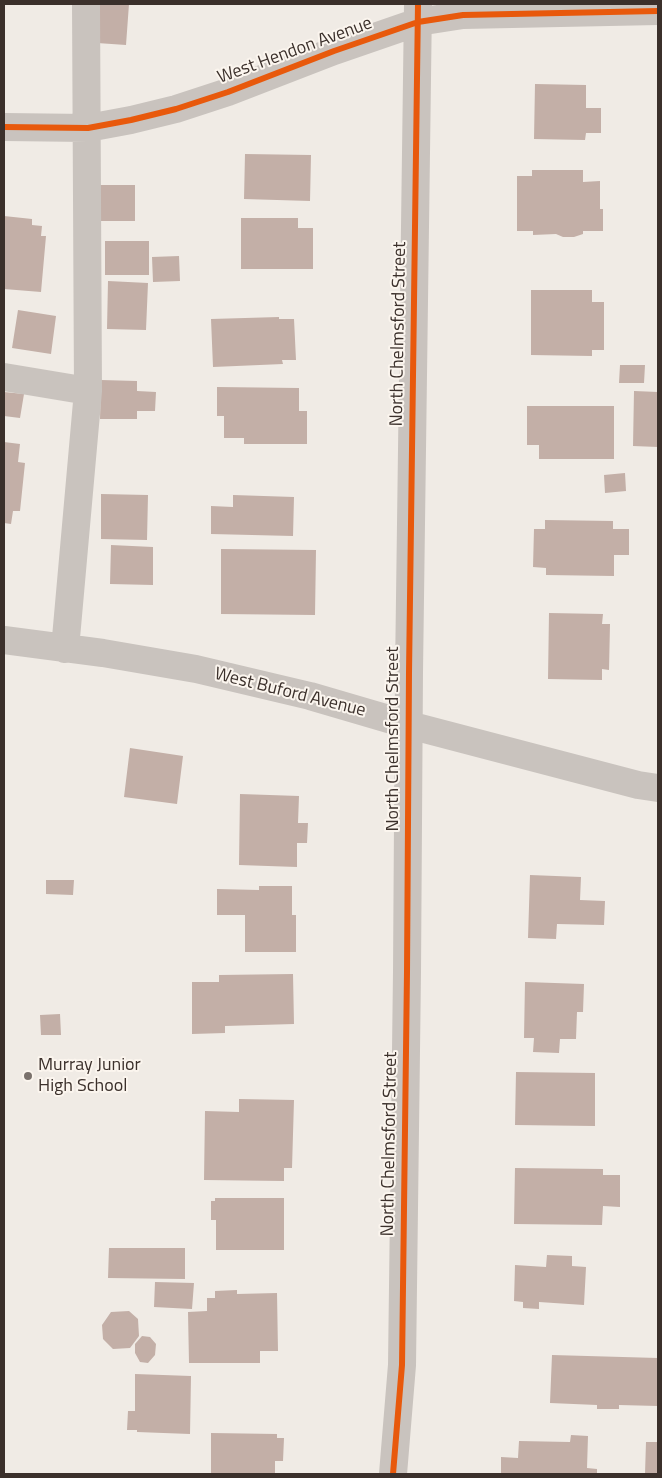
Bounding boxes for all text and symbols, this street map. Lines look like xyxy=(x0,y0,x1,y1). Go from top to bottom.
street label: West Hendon Avenue xyxy=(215,13,375,89)
street label: North Chelmsford Street xyxy=(387,241,411,427)
street label: North Chelmsford Street xyxy=(383,646,405,832)
street label: West Buford Avenue xyxy=(212,664,368,722)
street label: North Chelmsford Street xyxy=(378,1051,402,1237)
place label: Murray Junior High School xyxy=(38,1055,141,1098)
marker: Murray Junior High School xyxy=(22,1070,34,1082)

